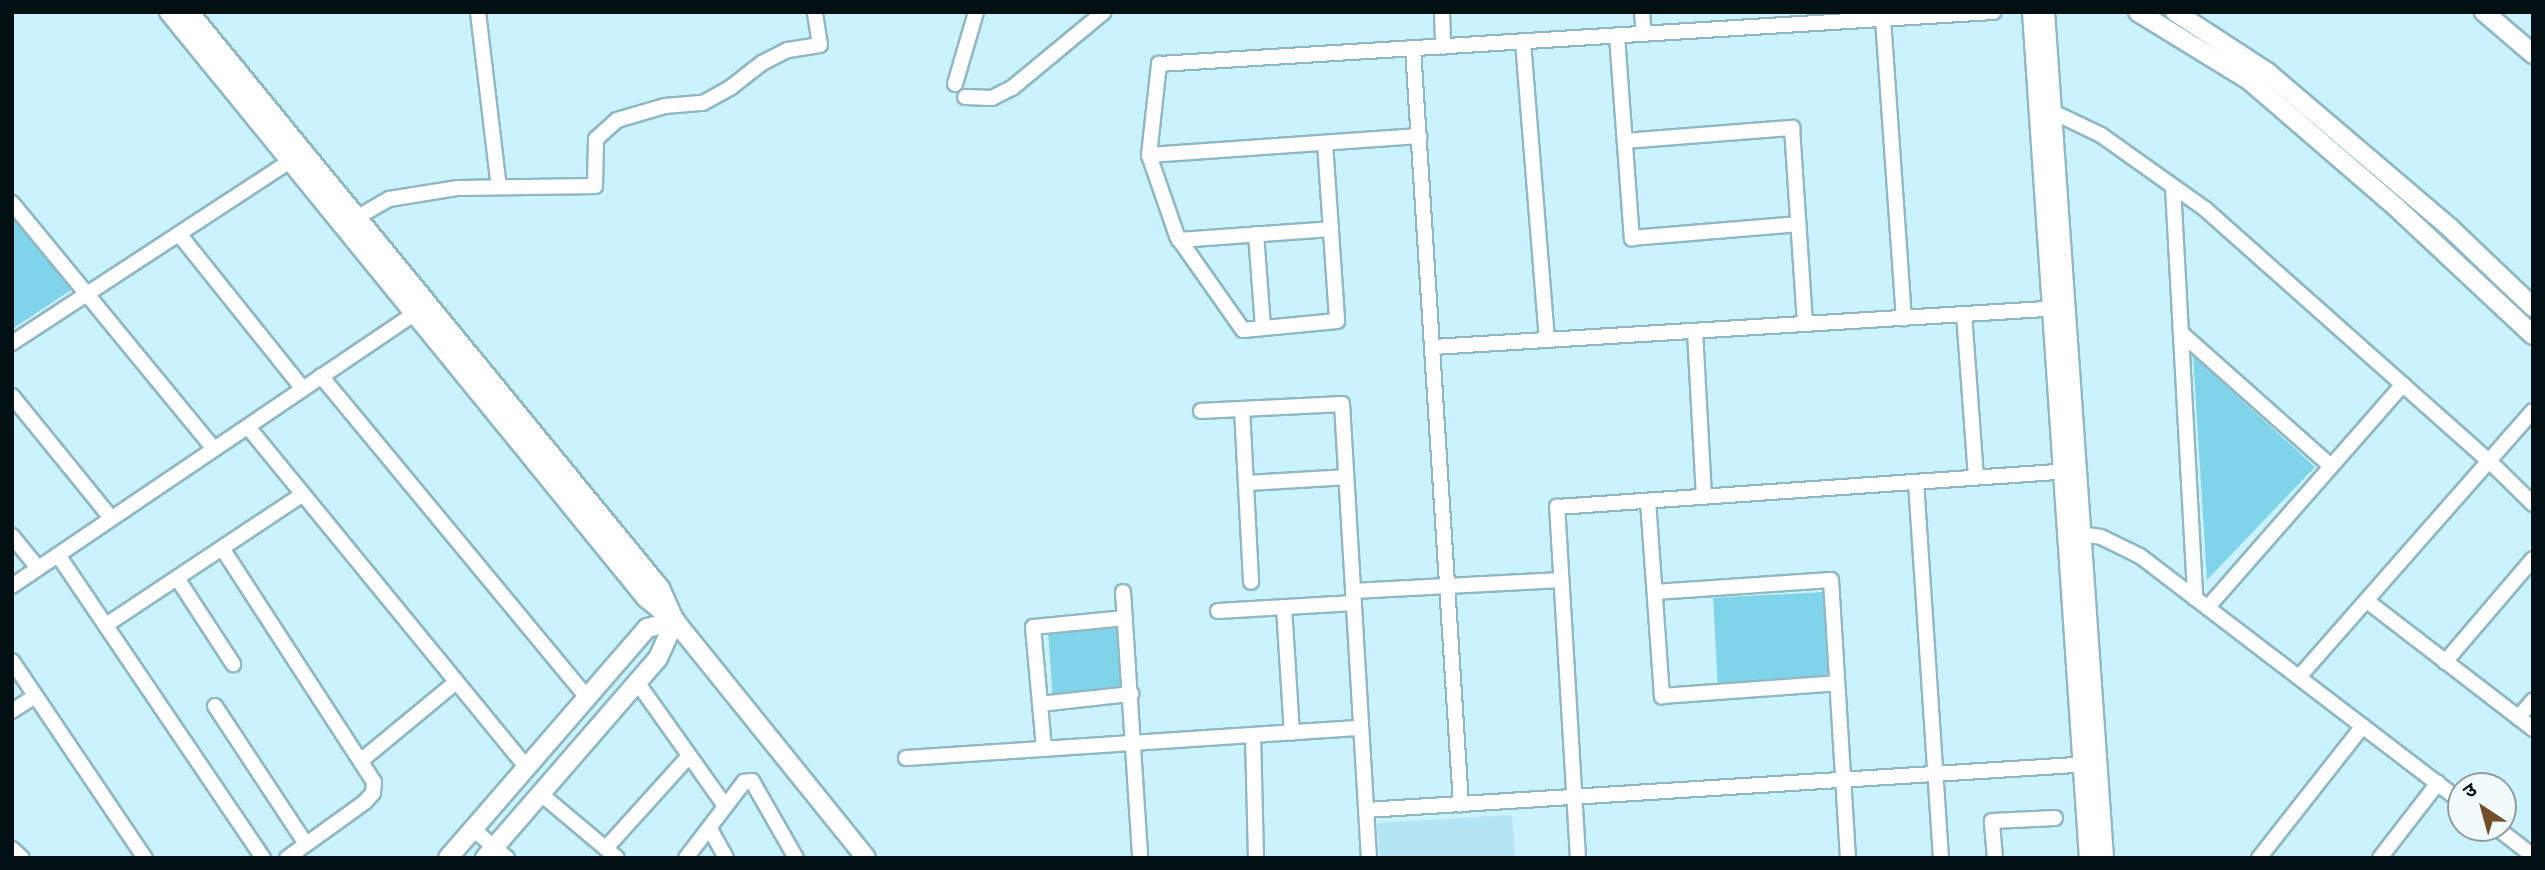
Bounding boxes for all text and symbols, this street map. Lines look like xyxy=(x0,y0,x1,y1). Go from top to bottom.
north arrow xyxy=(2447,772,2517,842)
text: उ xyxy=(2459,779,2482,804)

